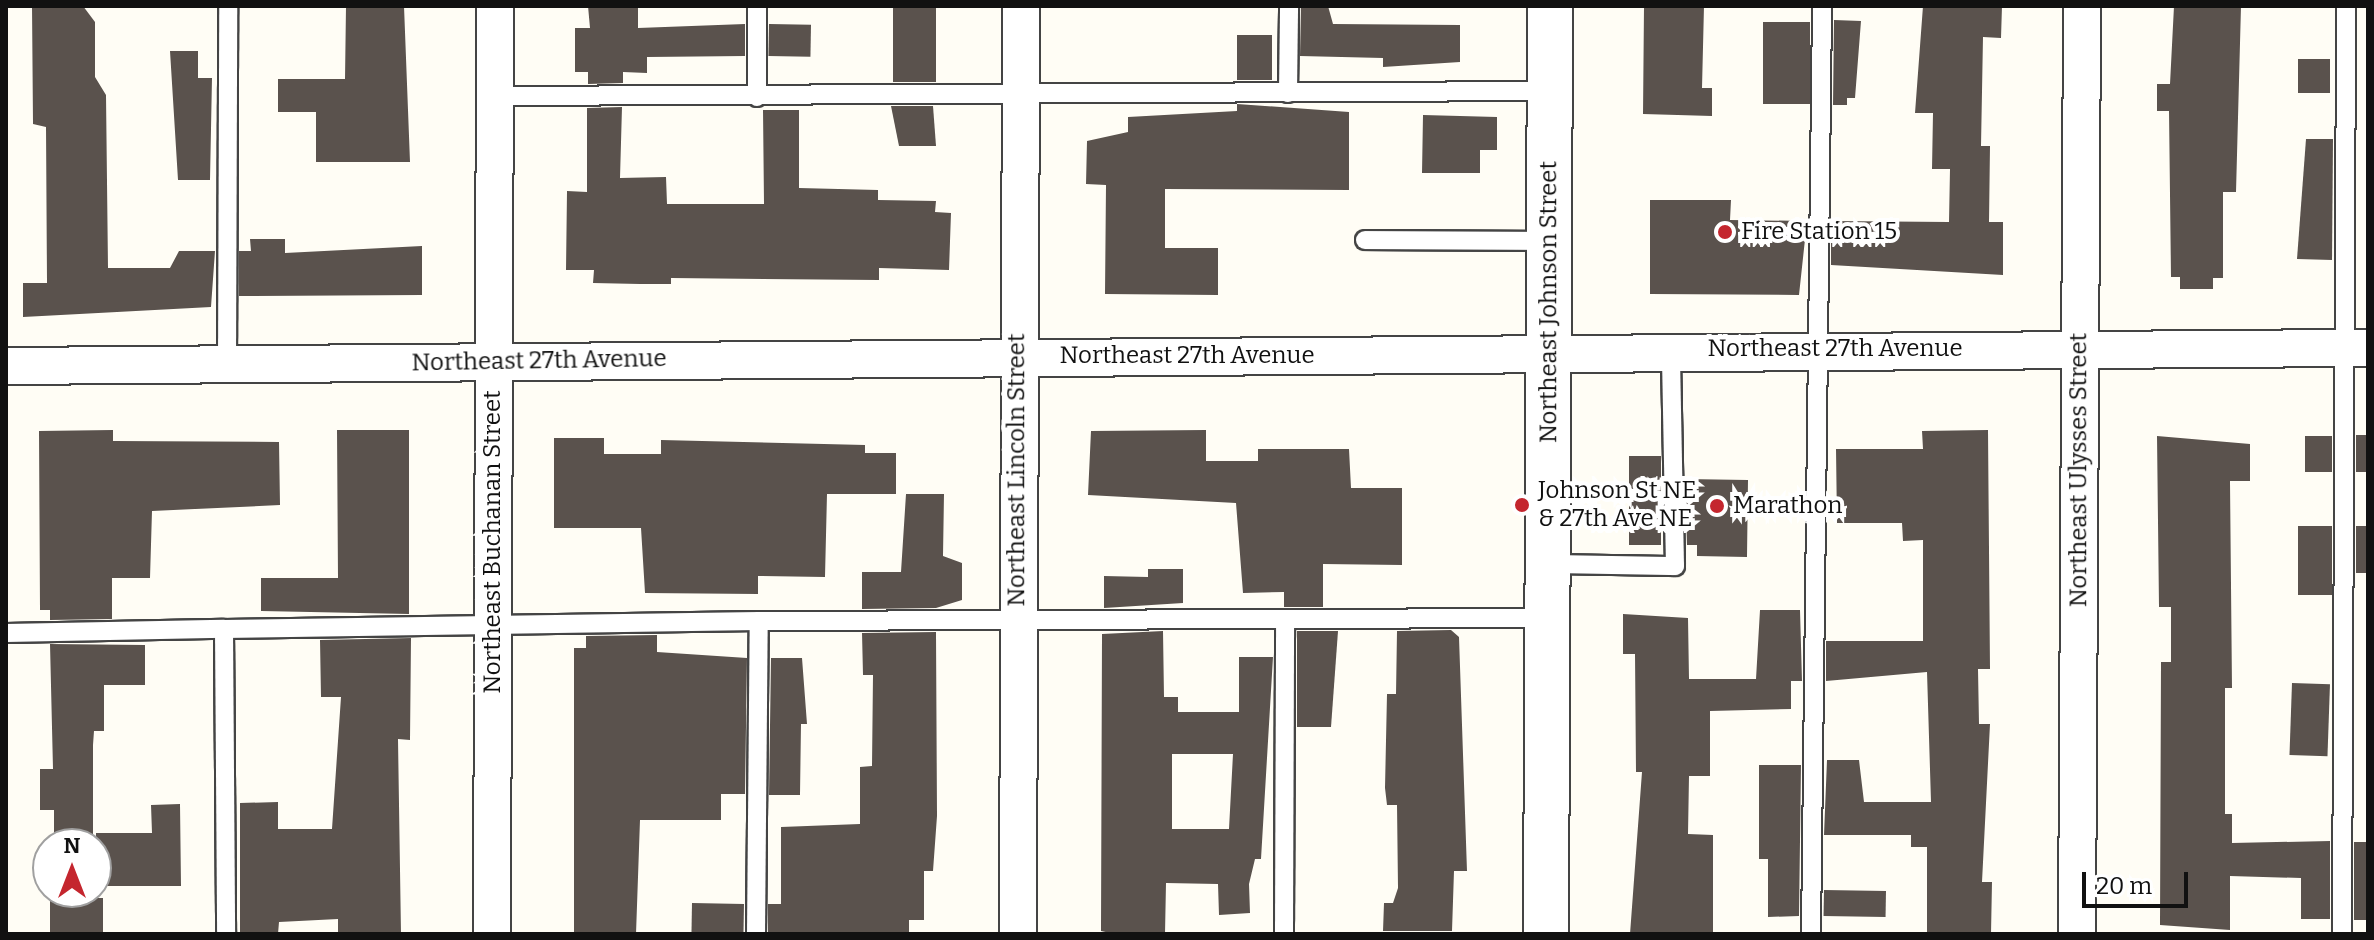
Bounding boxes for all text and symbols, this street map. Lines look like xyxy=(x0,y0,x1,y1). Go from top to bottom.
street label: Northeast Johnson Street xyxy=(1535,161,1563,443)
place label: Fire Station 15 xyxy=(1741,218,1897,246)
marker: Fire Station 15 xyxy=(1716,223,1734,241)
street label: Northeast Lincoln Street xyxy=(1003,333,1031,607)
street label: Northeast Ulysses Street xyxy=(2065,333,2093,607)
street label: Northeast 27th Avenue xyxy=(1707,335,1963,363)
street label: Northeast 27th Avenue xyxy=(1059,342,1315,370)
street label: Northeast 27th Avenue xyxy=(411,344,667,378)
street label: Northeast Buchanan Street xyxy=(479,390,507,694)
place label: Johnson St NE & 27th Ave NE xyxy=(1538,477,1696,533)
place label: Marathon xyxy=(1733,492,1842,520)
marker: Johnson St NE & 27th Ave NE xyxy=(1513,496,1531,514)
marker: Marathon xyxy=(1708,497,1726,515)
north arrow xyxy=(32,828,112,908)
text: N xyxy=(64,832,80,859)
scale bar xyxy=(2086,856,2192,906)
text: 20 m xyxy=(2096,872,2152,900)

